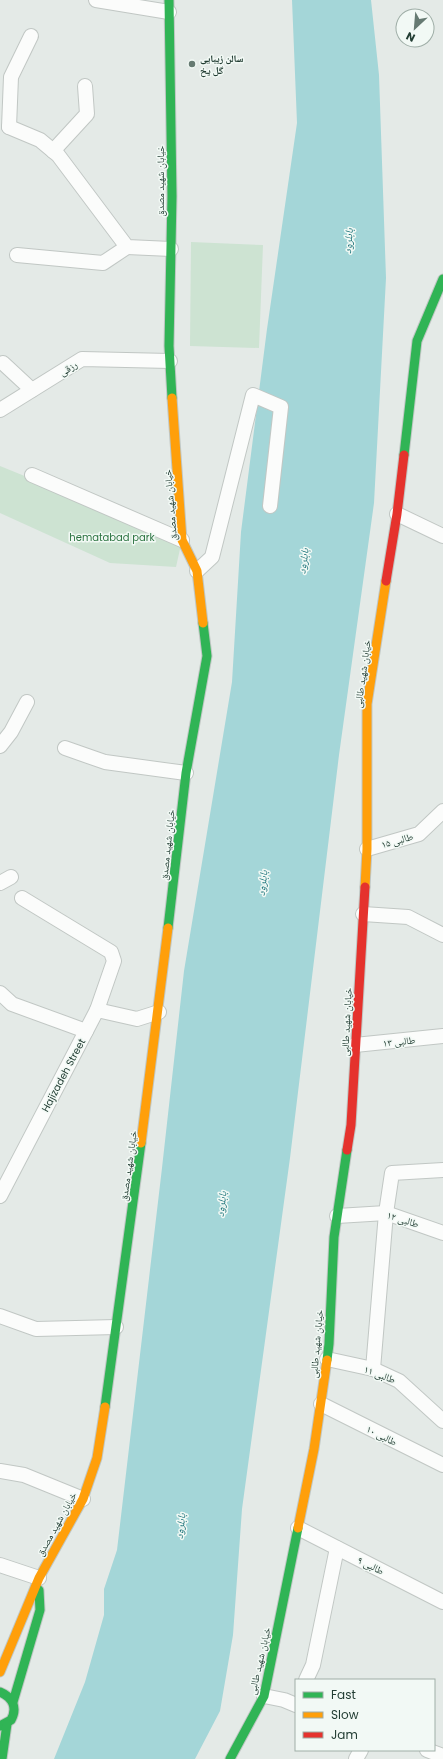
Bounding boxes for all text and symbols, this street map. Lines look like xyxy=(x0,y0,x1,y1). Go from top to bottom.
north arrow xyxy=(395,8,435,48)
text: N xyxy=(403,28,418,46)
place label: سالن زیبایی گل یخ xyxy=(200,51,244,78)
marker: سالن زیبایی گل یخ xyxy=(187,59,197,69)
street label: خیابان شهید مصدق xyxy=(153,145,168,217)
water label: بابلرود xyxy=(339,227,357,254)
street label: رزقی xyxy=(56,357,80,380)
street label: خیابان شهید مصدق xyxy=(160,468,181,541)
park label: hematabad park xyxy=(69,530,156,545)
water label: بابلرود xyxy=(293,546,313,575)
street label: خیابان شهید طالبی xyxy=(350,638,375,709)
street label: خیابان شهید مصدق xyxy=(156,808,179,881)
street label: طالبی ۱۵ xyxy=(379,829,415,852)
water label: بابلرود xyxy=(252,868,272,897)
street label: خیابان شهید طالبی xyxy=(337,987,356,1057)
street label: طالبی ۱۳ xyxy=(382,1032,416,1051)
street label: Hajizadeh Street xyxy=(38,1036,89,1115)
street label: خیابان شهید مصدق xyxy=(116,1129,141,1202)
water label: بابلرود xyxy=(211,1189,231,1218)
street label: طالبی ۱۲ xyxy=(385,1208,421,1232)
street label: خیابان شهید طالبی xyxy=(306,1309,327,1379)
street label: طالبی ۱۱ xyxy=(362,1362,398,1387)
street label: طالبی ۱۰ xyxy=(364,1421,400,1450)
street label: خیابان شهید مصدق xyxy=(33,1489,81,1559)
water label: بابلرود xyxy=(170,1511,190,1540)
street label: طالبی ۹ xyxy=(355,1552,387,1579)
street label: خیابان شهید طالبی xyxy=(244,1625,275,1696)
legend xyxy=(295,1679,435,1751)
text: Fast xyxy=(331,1686,356,1703)
text: Slow xyxy=(331,1706,359,1723)
text: Jam xyxy=(331,1726,358,1743)

